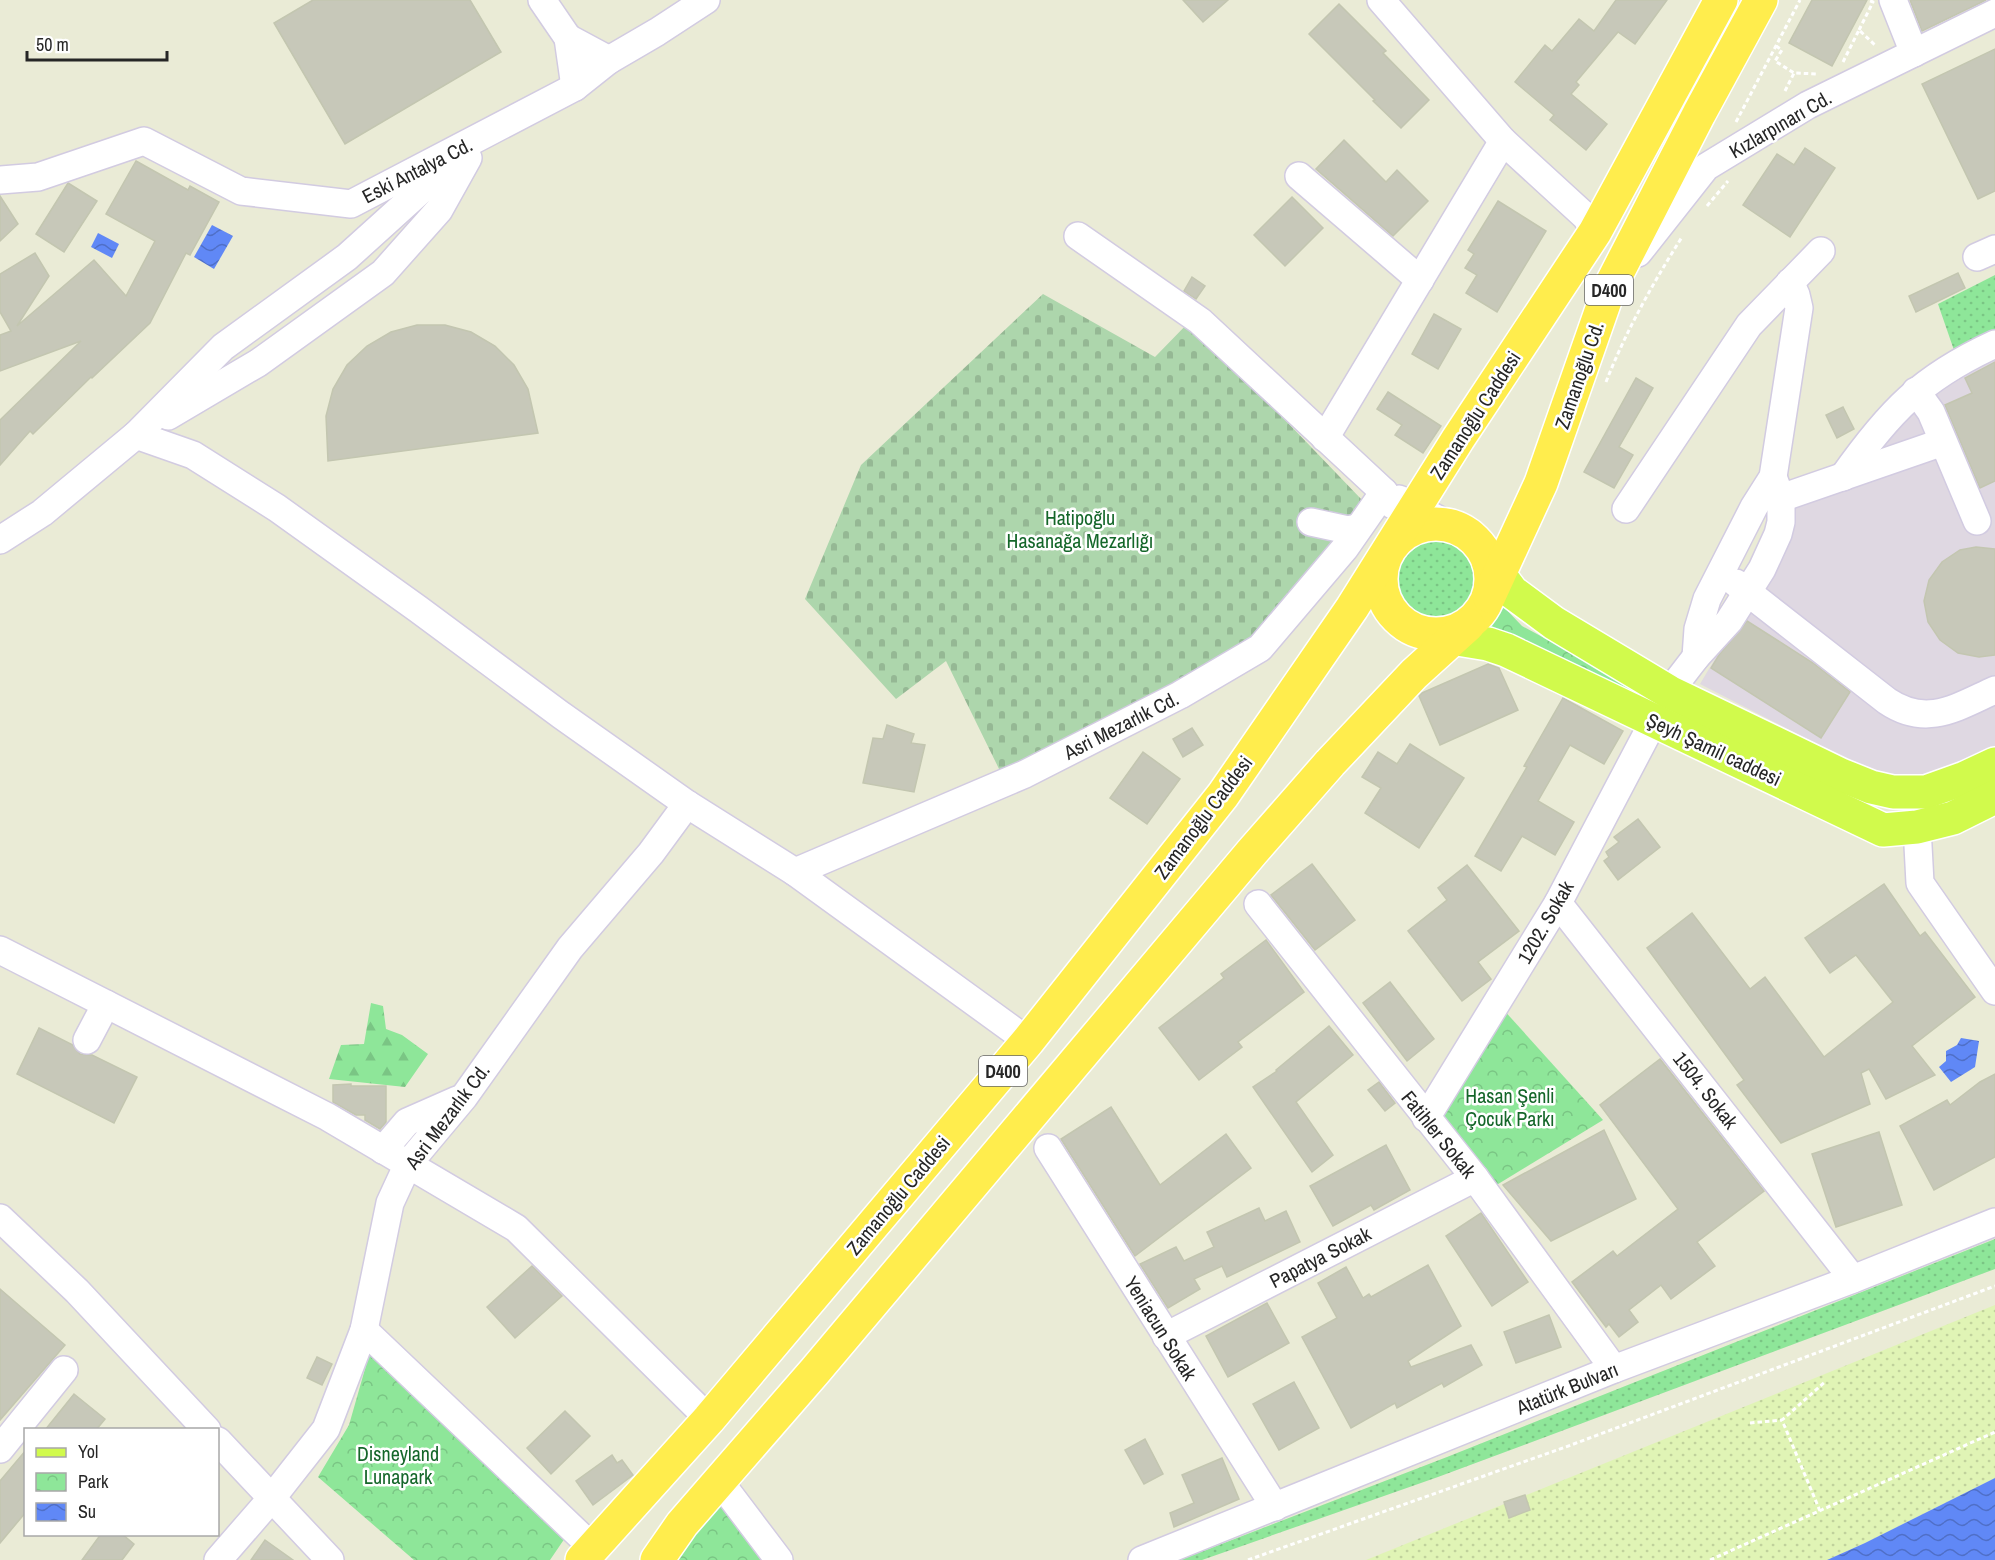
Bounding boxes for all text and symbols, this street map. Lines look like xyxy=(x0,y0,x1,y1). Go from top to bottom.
scale bar xyxy=(27,24,166,62)
text: 50 m xyxy=(36,32,69,57)
street label: Kızlarpınarı Cd. xyxy=(1724,84,1836,164)
street label: Eski Antalya Cd. xyxy=(357,131,477,209)
road number: D400 xyxy=(1585,275,1633,305)
street label: Zamanoğlu Cd. xyxy=(1548,318,1610,432)
street label: Zamanoğlu Caddesi xyxy=(1423,346,1527,484)
park label: Hatipoğlu Hasanağa Mezarlığı xyxy=(1007,504,1153,554)
street label: Asri Mezarlık Cd. xyxy=(1058,684,1183,766)
street label: Şeyh Şamil caddesi xyxy=(1642,706,1786,792)
street label: Zamanoğlu Caddesi xyxy=(1148,750,1258,884)
street label: 1202. Sokak xyxy=(1511,875,1580,968)
street label: 1504. Sokak xyxy=(1667,1046,1745,1135)
road number: D400 xyxy=(979,1056,1027,1086)
street label: Asri Mezarlık Cd. xyxy=(398,1058,496,1175)
park label: Hasan Şenli Çocuk Parkı xyxy=(1465,1082,1555,1132)
street label: Fatihler Sokak xyxy=(1395,1085,1483,1184)
street label: Zamanoğlu Caddesi xyxy=(840,1130,956,1260)
street label: Papatya Sokak xyxy=(1265,1220,1376,1294)
street label: Yeniacun Sokak xyxy=(1118,1271,1204,1386)
street label: Atatürk Bulvarı xyxy=(1511,1355,1622,1421)
legend xyxy=(24,1428,219,1536)
text: Yol xyxy=(78,1439,98,1464)
park label: Disneyland Lunapark xyxy=(357,1440,439,1490)
text: Park xyxy=(78,1469,109,1494)
text: Su xyxy=(78,1499,96,1524)

